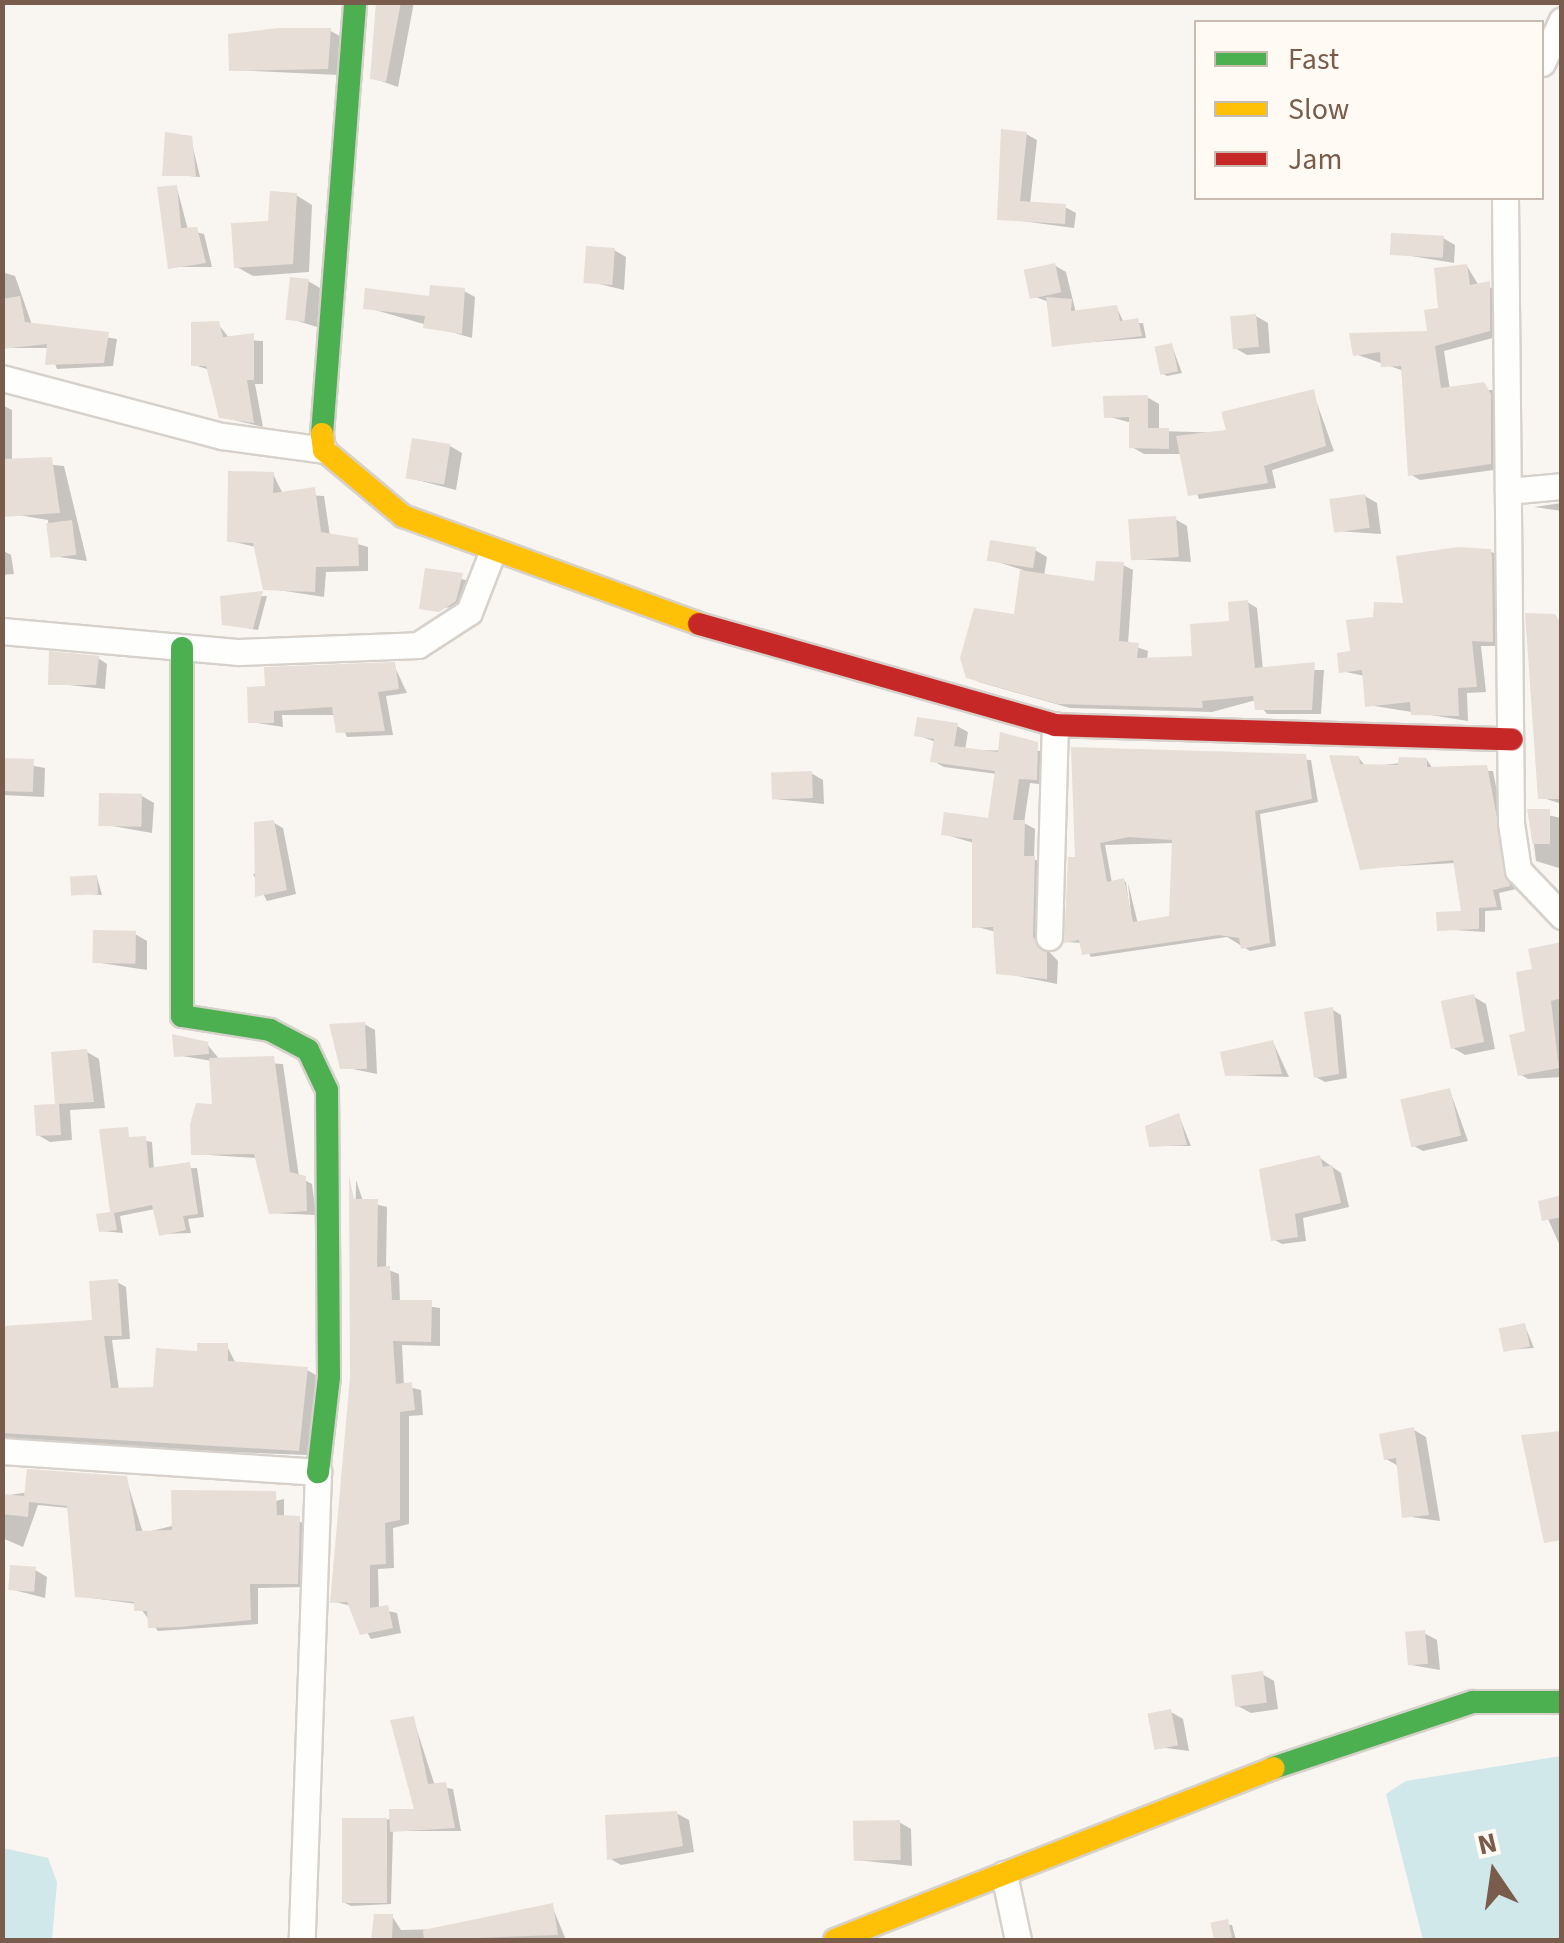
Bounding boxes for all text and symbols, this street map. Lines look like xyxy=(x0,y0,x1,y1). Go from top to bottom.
legend xyxy=(1194,20,1544,200)
text: Fast xyxy=(1288,38,1339,81)
text: Slow xyxy=(1288,88,1349,131)
text: Jam xyxy=(1288,138,1342,181)
text: N xyxy=(1474,1822,1501,1865)
north arrow xyxy=(1444,1823,1544,1923)

